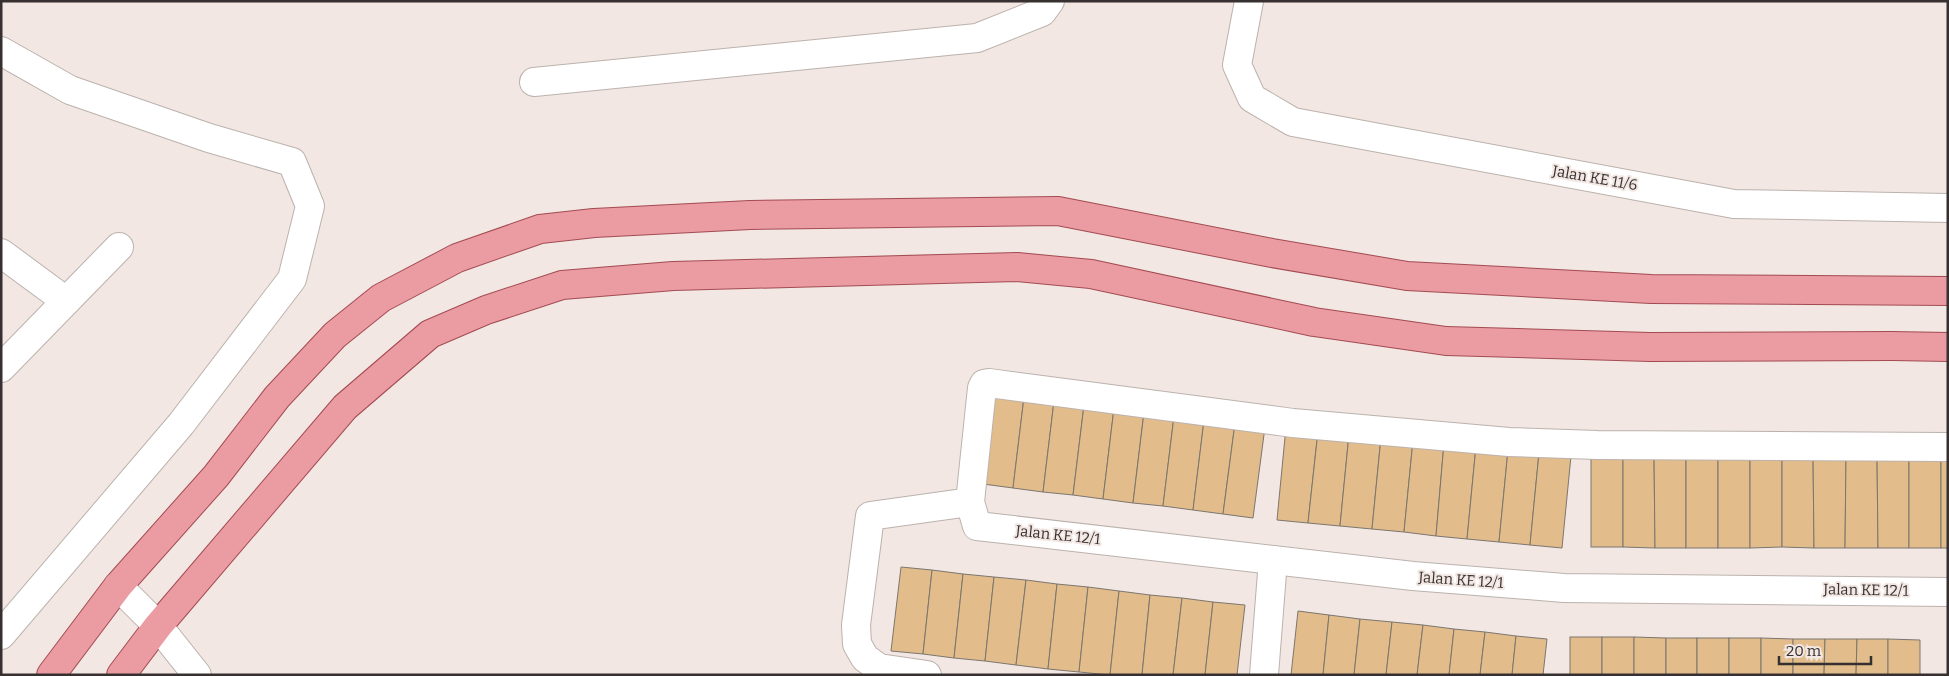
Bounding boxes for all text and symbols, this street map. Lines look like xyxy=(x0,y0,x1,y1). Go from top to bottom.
street label: Jalan KE 11/6 xyxy=(1550,162,1639,194)
street label: Jalan KE 12/1 xyxy=(1014,521,1101,548)
street label: Jalan KE 12/1 xyxy=(1417,568,1504,592)
street label: Jalan KE 12/1 xyxy=(1822,580,1909,600)
scale bar xyxy=(1779,634,1872,666)
text: 20 m xyxy=(1786,642,1822,660)

